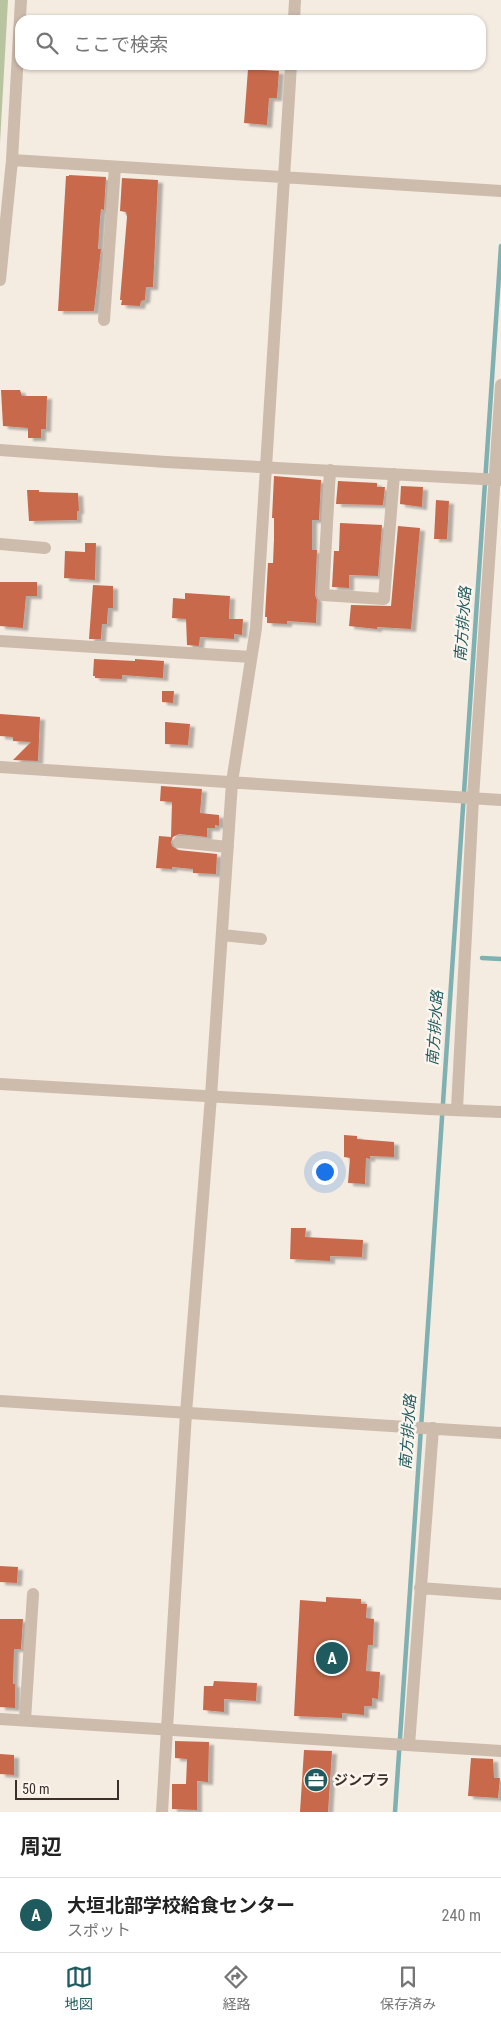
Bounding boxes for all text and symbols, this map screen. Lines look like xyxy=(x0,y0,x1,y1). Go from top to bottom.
search box xyxy=(15,15,486,70)
icon: search xyxy=(33,29,61,57)
text: ここで検索 xyxy=(73,33,168,56)
water label: 南方排水路 xyxy=(451,584,475,662)
water label: 南方排水路 xyxy=(423,988,447,1066)
your location xyxy=(312,1159,338,1185)
water label: 南方排水路 xyxy=(396,1392,420,1470)
pin: A xyxy=(316,1639,348,1677)
office icon: ジンプラ xyxy=(303,1767,329,1793)
place label: ジンプラ xyxy=(334,1772,390,1788)
scale bar xyxy=(15,1777,119,1800)
text: 50 m xyxy=(22,1781,50,1797)
text: 周辺 xyxy=(20,1835,62,1859)
text: 大垣北部学校給食センター xyxy=(67,1894,295,1917)
text: A xyxy=(31,1906,41,1925)
text: 240 m xyxy=(442,1906,481,1925)
text: スポット xyxy=(67,1921,131,1940)
tab: 地図 xyxy=(65,1963,93,2013)
tab: 経路 xyxy=(222,1963,250,2013)
tab: 保存済み xyxy=(380,1963,436,2013)

